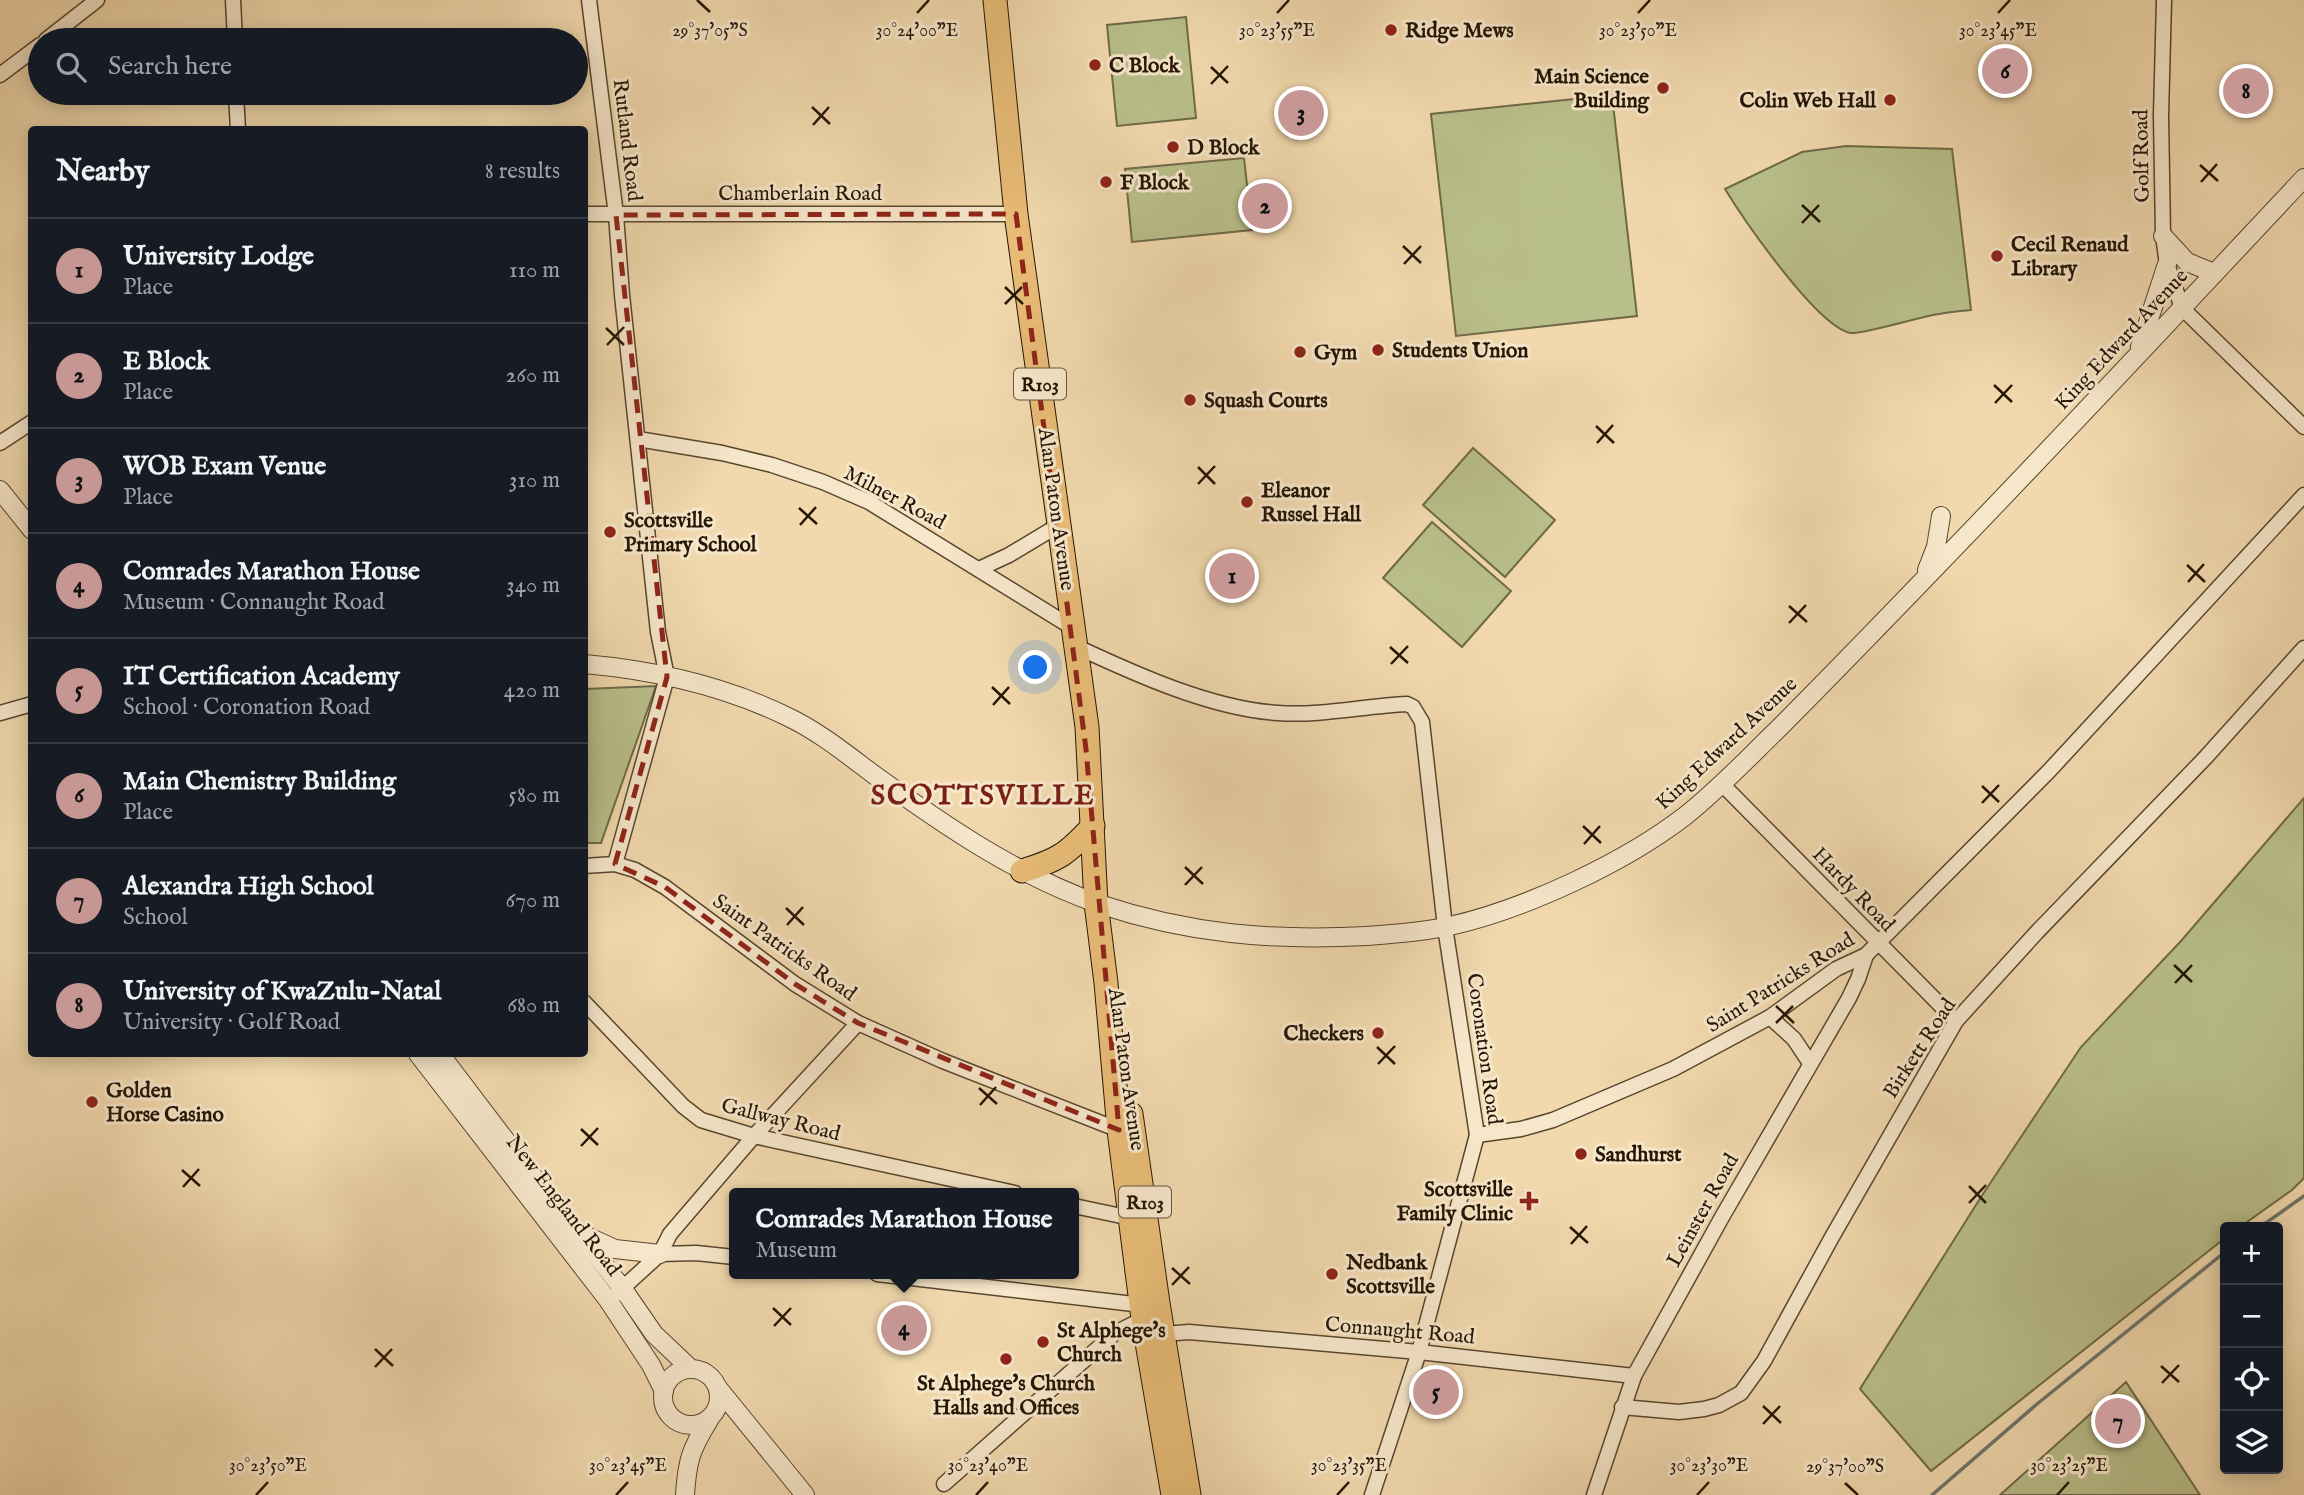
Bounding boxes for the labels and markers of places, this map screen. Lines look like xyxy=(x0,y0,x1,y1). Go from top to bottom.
place label: Ridge Mews xyxy=(1405,18,1514,45)
marker: Ridge Mews xyxy=(1383,22,1399,38)
pin: 6 xyxy=(1982,45,2028,97)
place label: C Block xyxy=(1109,53,1180,80)
marker: C Block xyxy=(1087,57,1103,73)
place label: Main Science Building xyxy=(1534,64,1650,115)
pin: 8 xyxy=(2223,65,2269,117)
marker: Main Science Building xyxy=(1655,80,1671,96)
pin: 3 xyxy=(1278,87,1324,139)
place label: Colin Web Hall xyxy=(1740,88,1877,115)
marker: Colin Web Hall xyxy=(1882,92,1898,108)
place label: D Block xyxy=(1187,135,1260,162)
marker: D Block xyxy=(1165,139,1181,155)
place label: F Block xyxy=(1120,170,1190,197)
marker: F Block xyxy=(1098,174,1114,190)
pin: 2 xyxy=(1242,180,1288,232)
place label: Cecil Renaud Library xyxy=(2011,232,2129,283)
marker: Cecil Renaud Library xyxy=(1989,248,2005,264)
place label: Students Union xyxy=(1392,338,1528,365)
place label: Gym xyxy=(1314,340,1358,367)
marker: Students Union xyxy=(1370,342,1386,358)
marker: Gym xyxy=(1292,344,1308,360)
place label: Squash Courts xyxy=(1204,388,1328,415)
marker: Squash Courts xyxy=(1182,392,1198,408)
place label: Eleanor Russel Hall xyxy=(1261,478,1362,529)
marker: Eleanor Russel Hall xyxy=(1239,494,1255,510)
place label: Scottsville Primary School xyxy=(624,508,758,559)
marker: Scottsville Primary School xyxy=(602,524,618,540)
pin: 1 xyxy=(1209,550,1255,602)
place label: Checkers xyxy=(1283,1021,1364,1048)
marker: Checkers xyxy=(1370,1025,1386,1041)
place label: Golden Horse Casino xyxy=(106,1078,225,1129)
marker: Golden Horse Casino xyxy=(84,1094,100,1110)
place label: Sandhurst xyxy=(1595,1142,1682,1169)
marker: Sandhurst xyxy=(1573,1146,1589,1162)
place label: Scottsville Family Clinic xyxy=(1397,1177,1513,1228)
marker: Scottsville Family Clinic xyxy=(1519,1191,1539,1211)
place label: Nedbank Scottsville xyxy=(1345,1250,1435,1301)
marker: Nedbank Scottsville xyxy=(1324,1266,1340,1282)
pin: 4 xyxy=(881,1302,927,1354)
place label: St Alphege's Church xyxy=(1057,1318,1166,1369)
marker: St Alphege's Church xyxy=(1035,1334,1051,1350)
marker: St Alphege's Church Halls and Offices xyxy=(998,1351,1014,1367)
pin: 5 xyxy=(1413,1366,1459,1418)
place label: St Alphege's Church Halls and Offices xyxy=(917,1371,1096,1422)
pin: 7 xyxy=(2095,1395,2141,1447)

